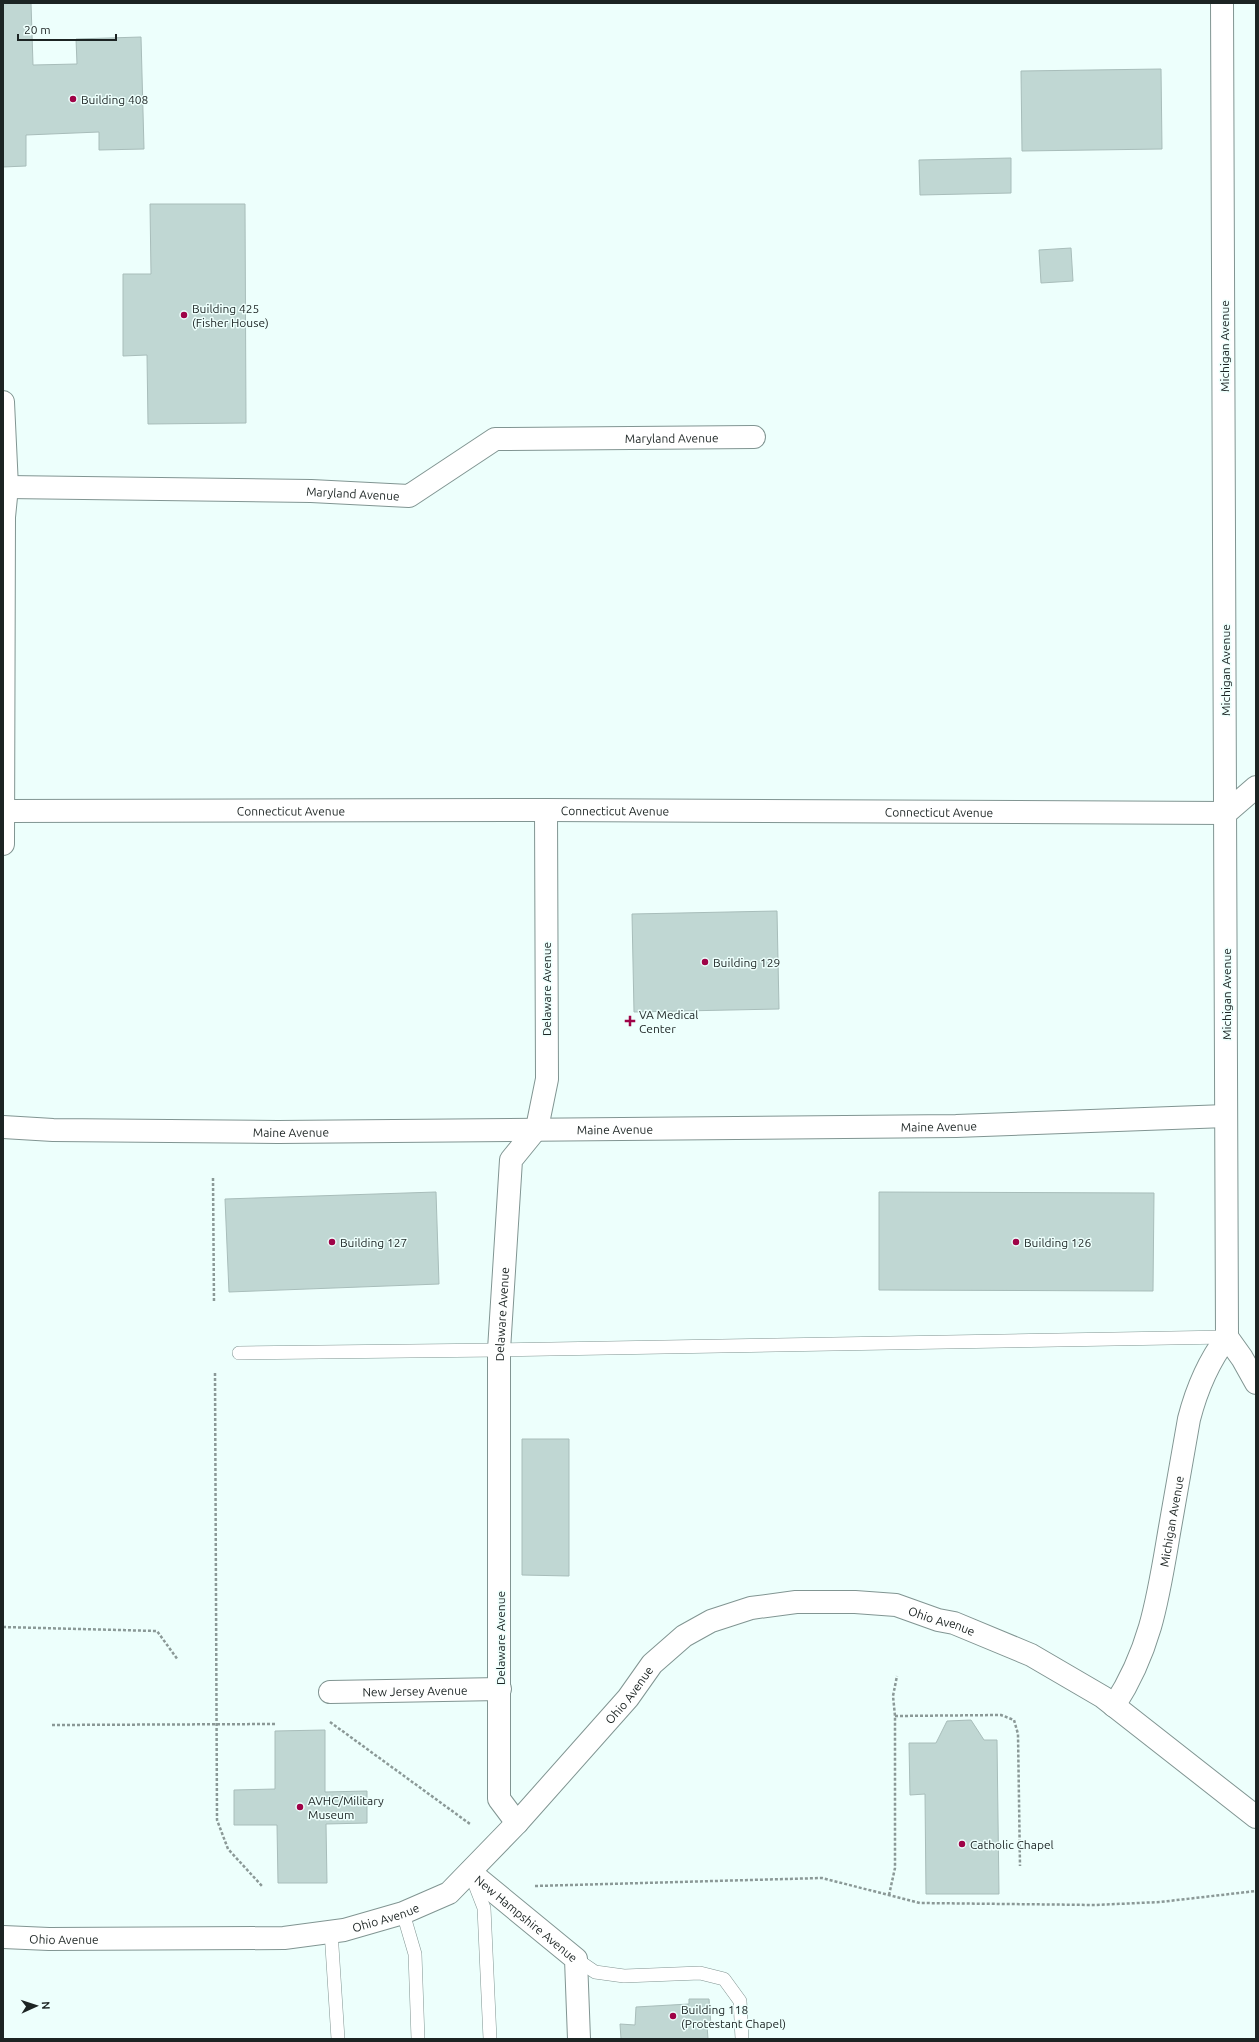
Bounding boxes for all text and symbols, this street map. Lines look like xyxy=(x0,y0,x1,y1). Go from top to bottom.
scale bar xyxy=(18,16,116,42)
text: 20 m xyxy=(24,23,51,36)
place label: Building 408 xyxy=(81,93,149,106)
marker: Building 408 xyxy=(68,94,78,104)
street label: Michigan Avenue xyxy=(1218,300,1231,392)
place label: Building 425 (Fisher House) xyxy=(192,302,269,330)
marker: Building 425 (Fisher House) xyxy=(179,310,189,320)
street label: Maryland Avenue xyxy=(625,431,719,444)
street label: Maryland Avenue xyxy=(306,484,400,502)
street label: Michigan Avenue xyxy=(1219,624,1232,716)
street label: Connecticut Avenue xyxy=(237,804,345,817)
street label: Connecticut Avenue xyxy=(561,804,669,817)
street label: Connecticut Avenue xyxy=(885,805,993,818)
street label: Delaware Avenue xyxy=(540,942,553,1036)
street label: Michigan Avenue xyxy=(1220,948,1233,1040)
place label: Building 129 xyxy=(713,956,780,969)
marker: Building 129 xyxy=(700,957,710,967)
place label: VA Medical Center xyxy=(639,1008,698,1035)
marker: VA Medical Center xyxy=(624,1015,636,1027)
street label: Maine Avenue xyxy=(901,1119,977,1133)
street label: Maine Avenue xyxy=(577,1122,653,1136)
street label: Maine Avenue xyxy=(253,1125,329,1139)
place label: Building 127 xyxy=(340,1236,407,1249)
place label: Building 126 xyxy=(1024,1236,1092,1249)
marker: Building 127 xyxy=(327,1237,337,1247)
marker: Building 126 xyxy=(1011,1237,1021,1247)
street label: Delaware Avenue xyxy=(492,1267,511,1361)
street label: Michigan Avenue xyxy=(1157,1475,1185,1568)
street label: Delaware Avenue xyxy=(494,1591,507,1685)
street label: Ohio Avenue xyxy=(907,1604,977,1638)
street label: Ohio Avenue xyxy=(602,1663,655,1726)
street label: New Jersey Avenue xyxy=(362,1683,468,1698)
place label: AVHC/Military Museum xyxy=(308,1794,384,1821)
marker: AVHC/Military Museum xyxy=(295,1802,305,1812)
place label: Catholic Chapel xyxy=(970,1838,1054,1851)
marker: Catholic Chapel xyxy=(957,1839,967,1849)
street label: New Hampshire Avenue xyxy=(473,1872,580,1964)
street label: Ohio Avenue xyxy=(351,1900,421,1934)
street label: Ohio Avenue xyxy=(29,1932,99,1946)
north arrow xyxy=(16,1986,56,2026)
text: N xyxy=(40,2001,52,2010)
place label: Building 118 (Protestant Chapel) xyxy=(681,2003,786,2031)
marker: Building 118 (Protestant Chapel) xyxy=(668,2011,678,2021)

